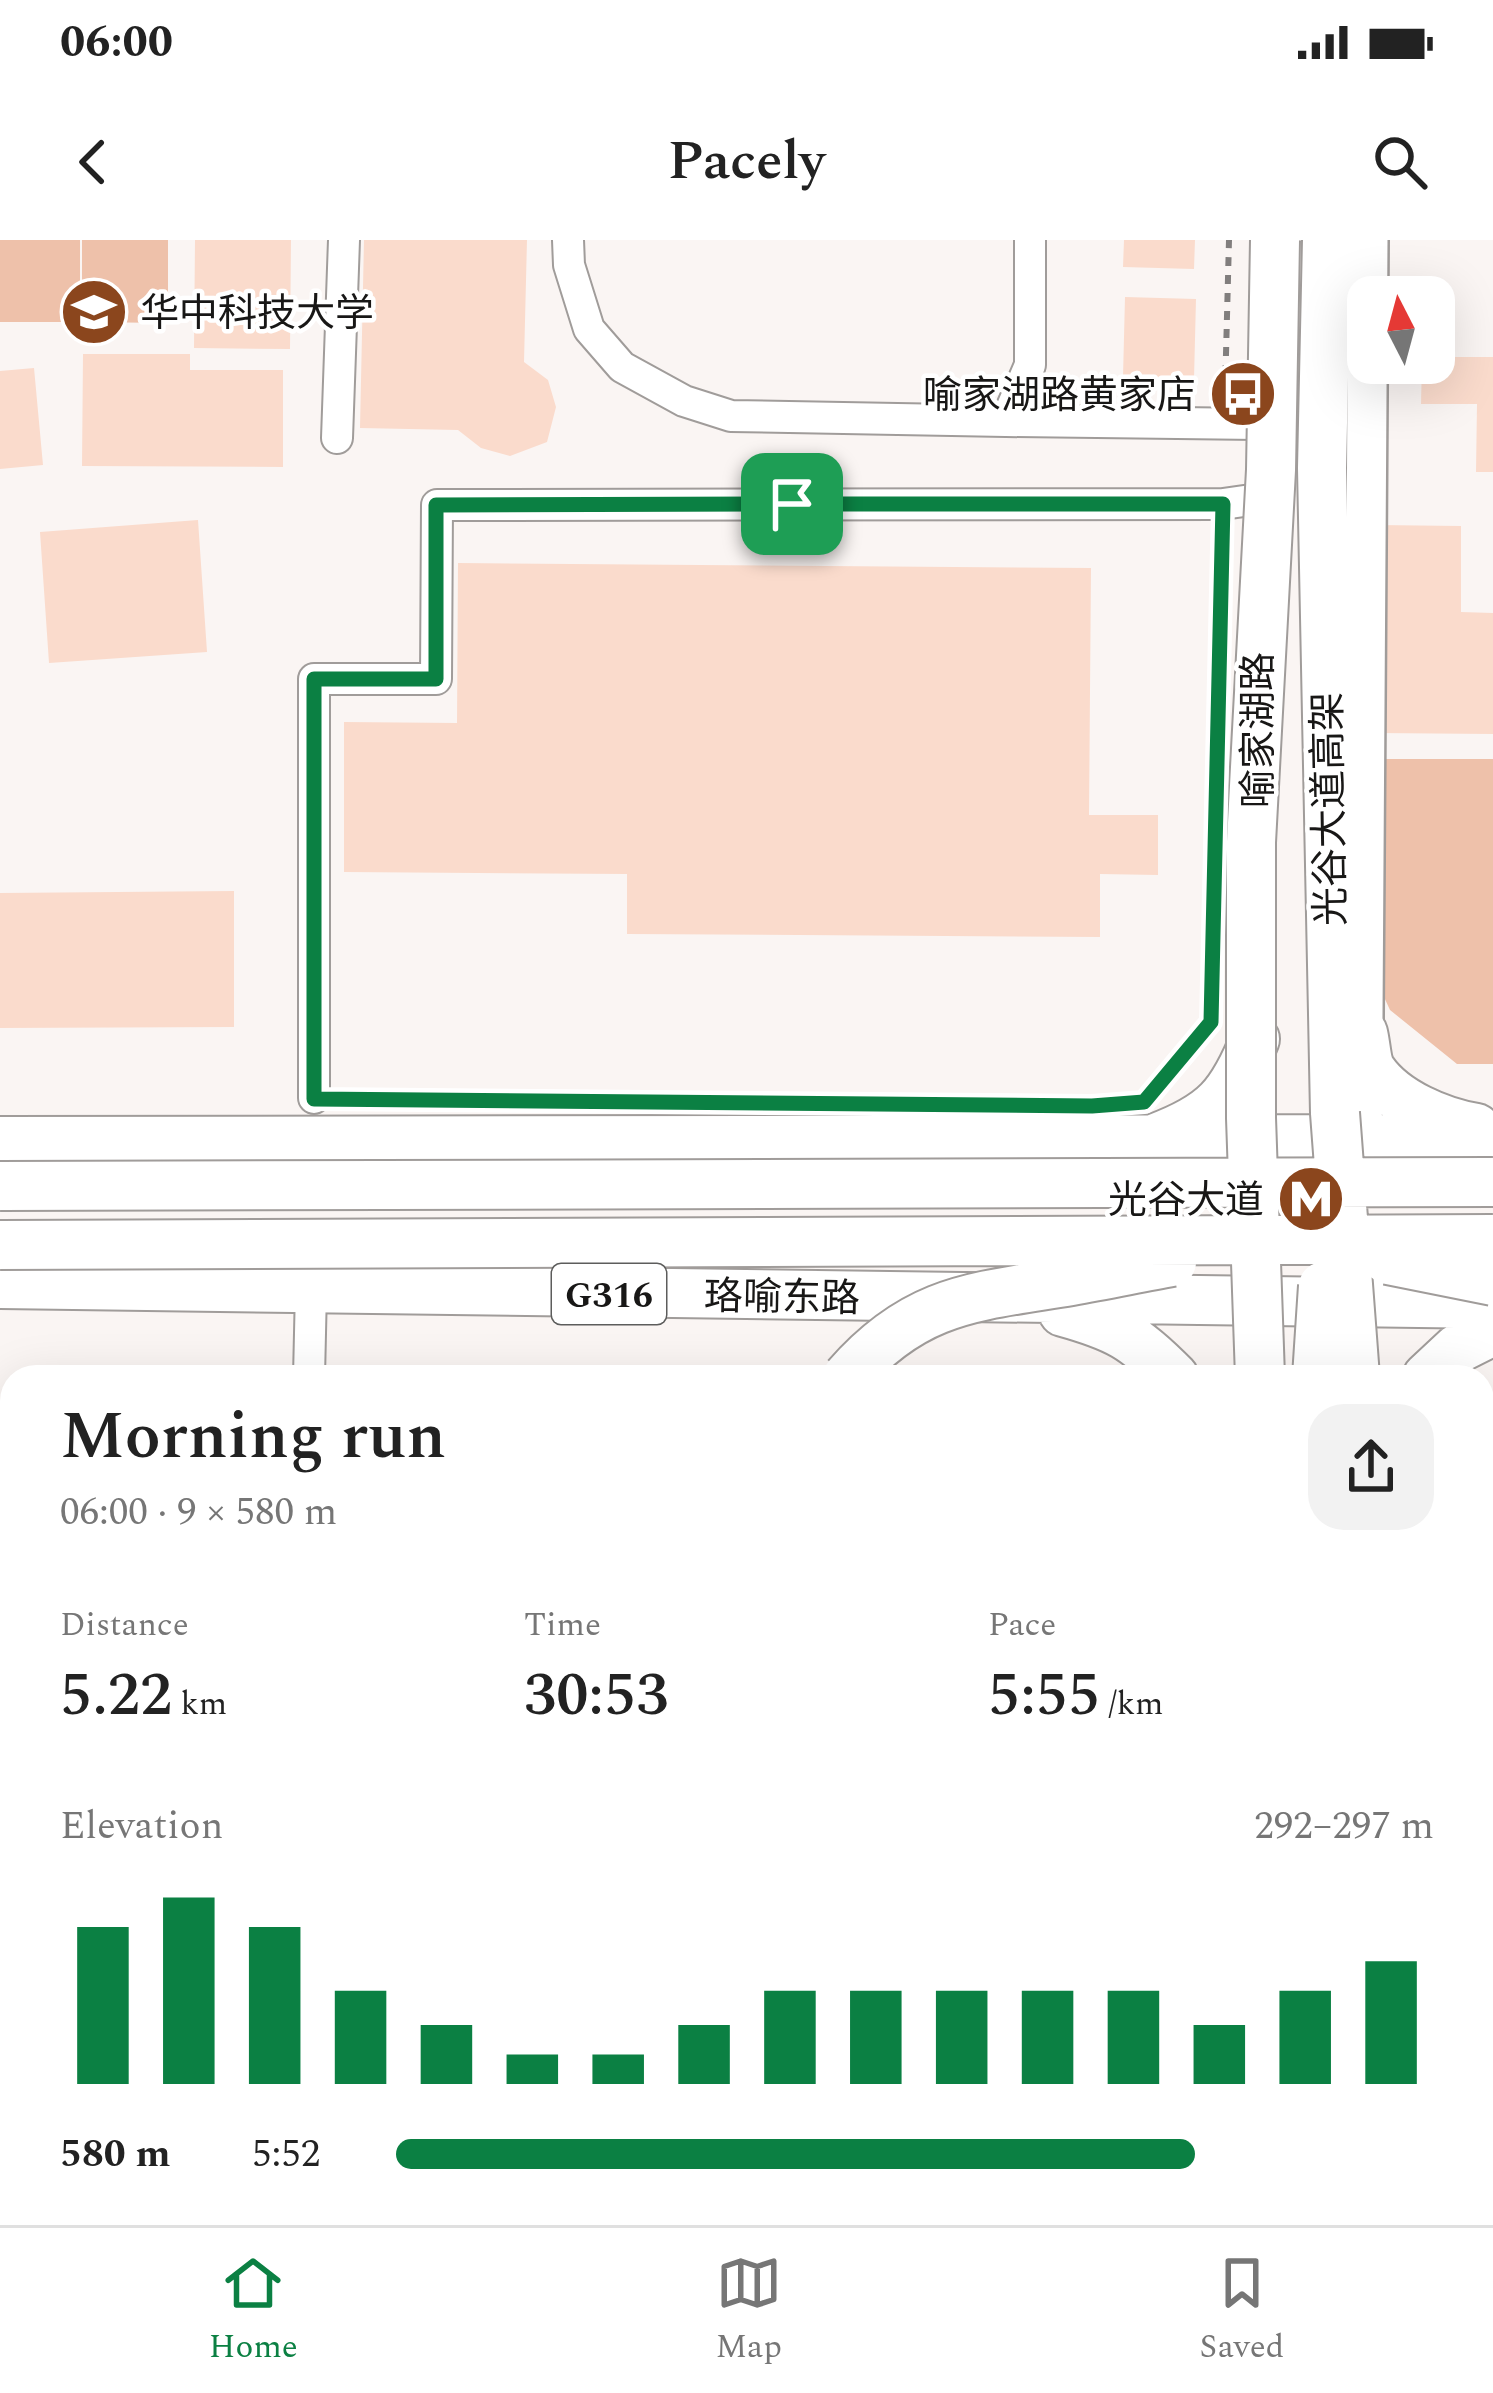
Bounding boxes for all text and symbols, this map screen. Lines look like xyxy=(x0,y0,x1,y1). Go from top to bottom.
text: 06:00 xyxy=(60,8,173,77)
text: Pacely xyxy=(668,121,825,203)
icon: back xyxy=(60,129,126,195)
icon: search xyxy=(1367,129,1433,195)
north arrow xyxy=(1347,276,1455,384)
map controls xyxy=(1347,276,1455,384)
school or university icon: 华中科技大学 xyxy=(59,277,129,347)
place label: 华中科技大学 xyxy=(140,285,374,344)
bus stop icon: 喻家湖路黄家店 xyxy=(1208,359,1278,429)
place label: 喻家湖路黄家店 xyxy=(923,367,1196,426)
pin xyxy=(741,453,843,555)
icon: arrive xyxy=(759,471,825,537)
street label: 喻家湖路 xyxy=(1230,652,1289,808)
street label: 光谷大道高架 xyxy=(1299,691,1362,926)
metro station icon: 光谷大道 xyxy=(1276,1164,1346,1234)
place label: 光谷大道 xyxy=(1108,1172,1264,1231)
road number: G316 xyxy=(552,1264,666,1324)
street label: 珞喻东路 xyxy=(703,1268,860,1329)
text: Morning run xyxy=(60,1387,446,1488)
button: share xyxy=(1308,1404,1434,1530)
text: 06:00 · 9 × 580 m xyxy=(60,1483,337,1542)
text: Distance xyxy=(60,1600,189,1650)
text: Time xyxy=(524,1600,601,1650)
text: Pace xyxy=(988,1600,1056,1650)
text: 5.22 xyxy=(60,1650,172,1742)
text: 30:53 xyxy=(524,1650,668,1742)
text: 5:55 xyxy=(988,1650,1100,1742)
text: km xyxy=(172,1679,227,1729)
text: /km xyxy=(1100,1679,1163,1729)
text: Elevation xyxy=(60,1797,223,1856)
text: 292–297 m xyxy=(1254,1797,1434,1856)
text: 580 m xyxy=(60,2125,171,2184)
text: 5:52 xyxy=(252,2125,320,2184)
tab: Home xyxy=(209,2250,298,2372)
tab: Map xyxy=(715,2250,782,2372)
tab: Saved xyxy=(1200,2250,1284,2372)

